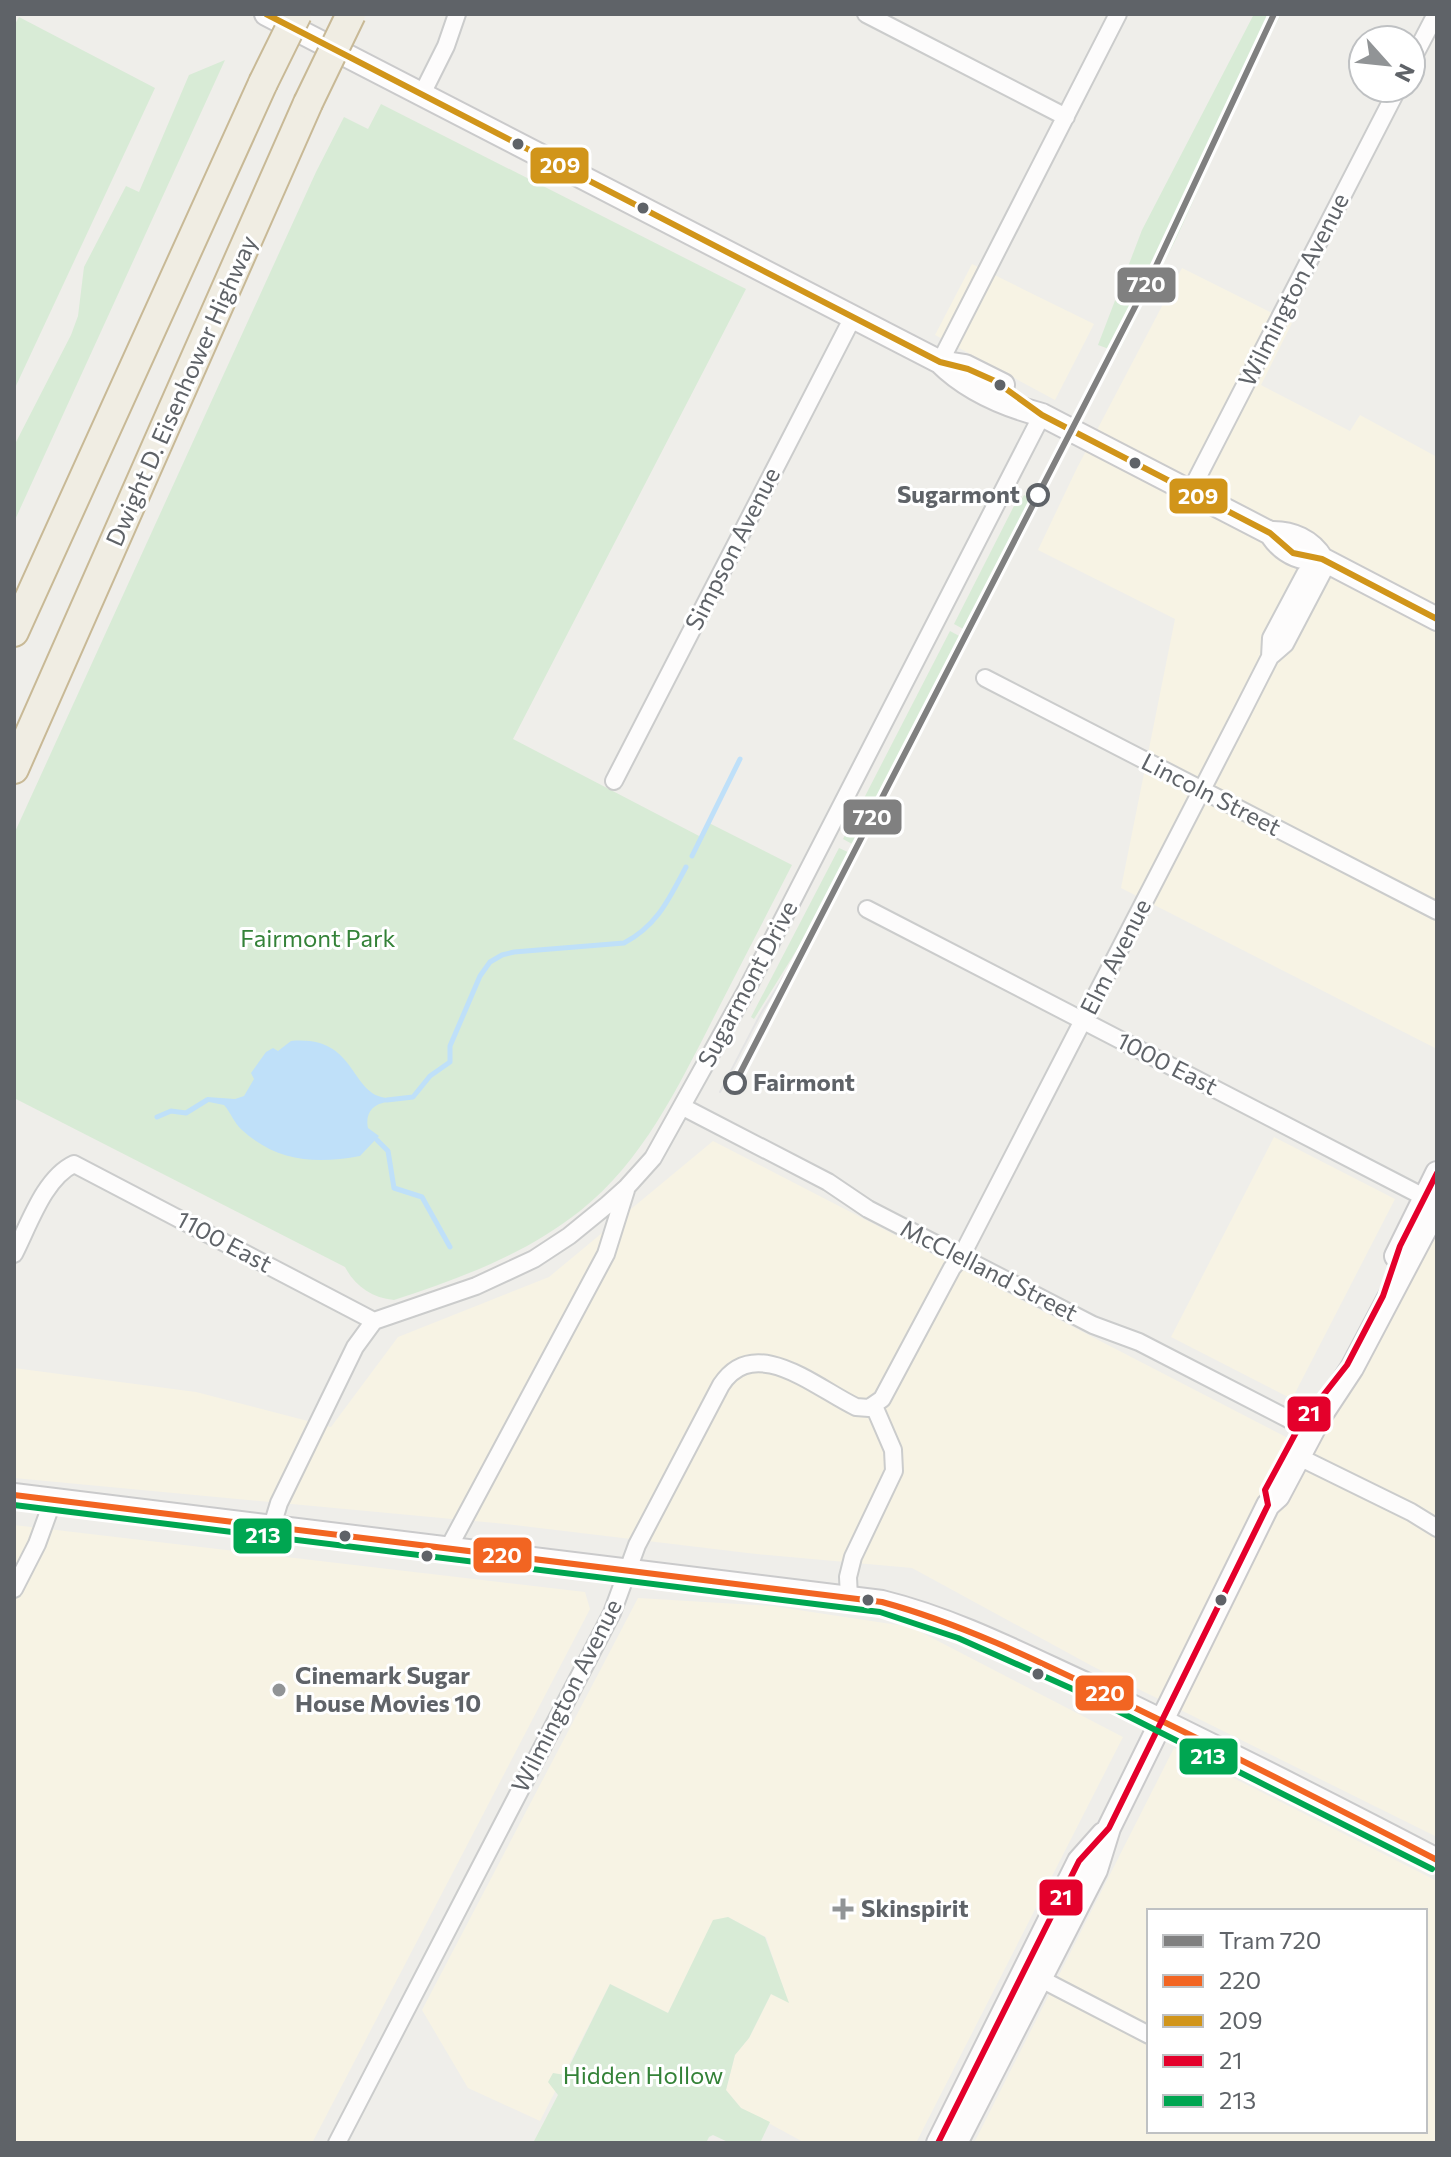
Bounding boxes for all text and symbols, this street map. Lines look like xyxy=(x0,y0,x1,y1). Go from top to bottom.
north arrow xyxy=(1347,24,1427,104)
text: N xyxy=(1389,60,1421,87)
unlabelled marker xyxy=(510,136,526,152)
line badge: 209 xyxy=(529,146,590,185)
text: 209 xyxy=(540,151,580,178)
street label: Wilmington Avenue xyxy=(1231,188,1354,391)
unlabelled marker xyxy=(635,200,651,216)
street label: Dwight D. Eisenhower Highway xyxy=(99,231,262,550)
line badge: 720 xyxy=(1116,266,1177,304)
text: 720 xyxy=(1126,270,1166,297)
unlabelled marker xyxy=(992,377,1008,393)
unlabelled marker xyxy=(1127,455,1143,471)
street label: Simpson Avenue xyxy=(678,462,785,635)
line badge: 209 xyxy=(1168,477,1229,515)
place label: Sugarmont xyxy=(897,479,1020,508)
text: 209 xyxy=(1178,482,1218,509)
marker: Sugarmont xyxy=(1027,484,1049,506)
street label: Lincoln Street xyxy=(1137,746,1286,841)
line badge: 720 xyxy=(842,798,903,836)
text: 720 xyxy=(852,803,892,830)
street label: Elm Avenue xyxy=(1073,894,1156,1019)
street label: Sugarmont Drive xyxy=(691,895,803,1071)
park label: Fairmont Park xyxy=(240,923,396,952)
street label: 1000 East xyxy=(1112,1025,1223,1100)
place label: Fairmont xyxy=(753,1067,855,1096)
marker: Fairmont xyxy=(724,1072,746,1094)
street label: 1100 East xyxy=(172,1203,278,1278)
street label: McClelland Street xyxy=(896,1213,1083,1327)
line badge: 21 xyxy=(1286,1395,1332,1433)
text: 21 xyxy=(1298,1399,1320,1426)
line badge: 213 xyxy=(232,1517,293,1555)
text: 213 xyxy=(245,1521,281,1548)
unlabelled marker xyxy=(337,1528,353,1544)
line badge: 220 xyxy=(472,1536,533,1574)
text: 220 xyxy=(482,1541,522,1568)
unlabelled marker xyxy=(419,1548,435,1564)
unlabelled marker xyxy=(860,1592,876,1608)
unlabelled marker xyxy=(1213,1592,1229,1608)
street label: Wilmington Avenue xyxy=(504,1594,627,1797)
place label: Cinemark Sugar House Movies 10 xyxy=(295,1660,481,1717)
unlabelled marker xyxy=(1030,1666,1046,1682)
line badge: 220 xyxy=(1074,1674,1135,1712)
text: 220 xyxy=(1085,1679,1125,1706)
marker: Cinemark Sugar House Movies 10 xyxy=(270,1681,288,1699)
line badge: 213 xyxy=(1178,1737,1239,1776)
text: 213 xyxy=(1190,1742,1226,1769)
line badge: 21 xyxy=(1038,1878,1084,1917)
text: 21 xyxy=(1050,1883,1072,1910)
place label: Skinspirit xyxy=(861,1893,969,1922)
marker: Skinspirit xyxy=(832,1898,854,1920)
legend xyxy=(1147,1909,1427,2133)
text: Tram 720 xyxy=(1219,1925,1321,1954)
text: 220 xyxy=(1219,1965,1261,1994)
text: 209 xyxy=(1219,2005,1262,2034)
text: 21 xyxy=(1219,2045,1243,2074)
park label: Hidden Hollow xyxy=(563,2060,723,2089)
text: 213 xyxy=(1219,2085,1256,2114)

